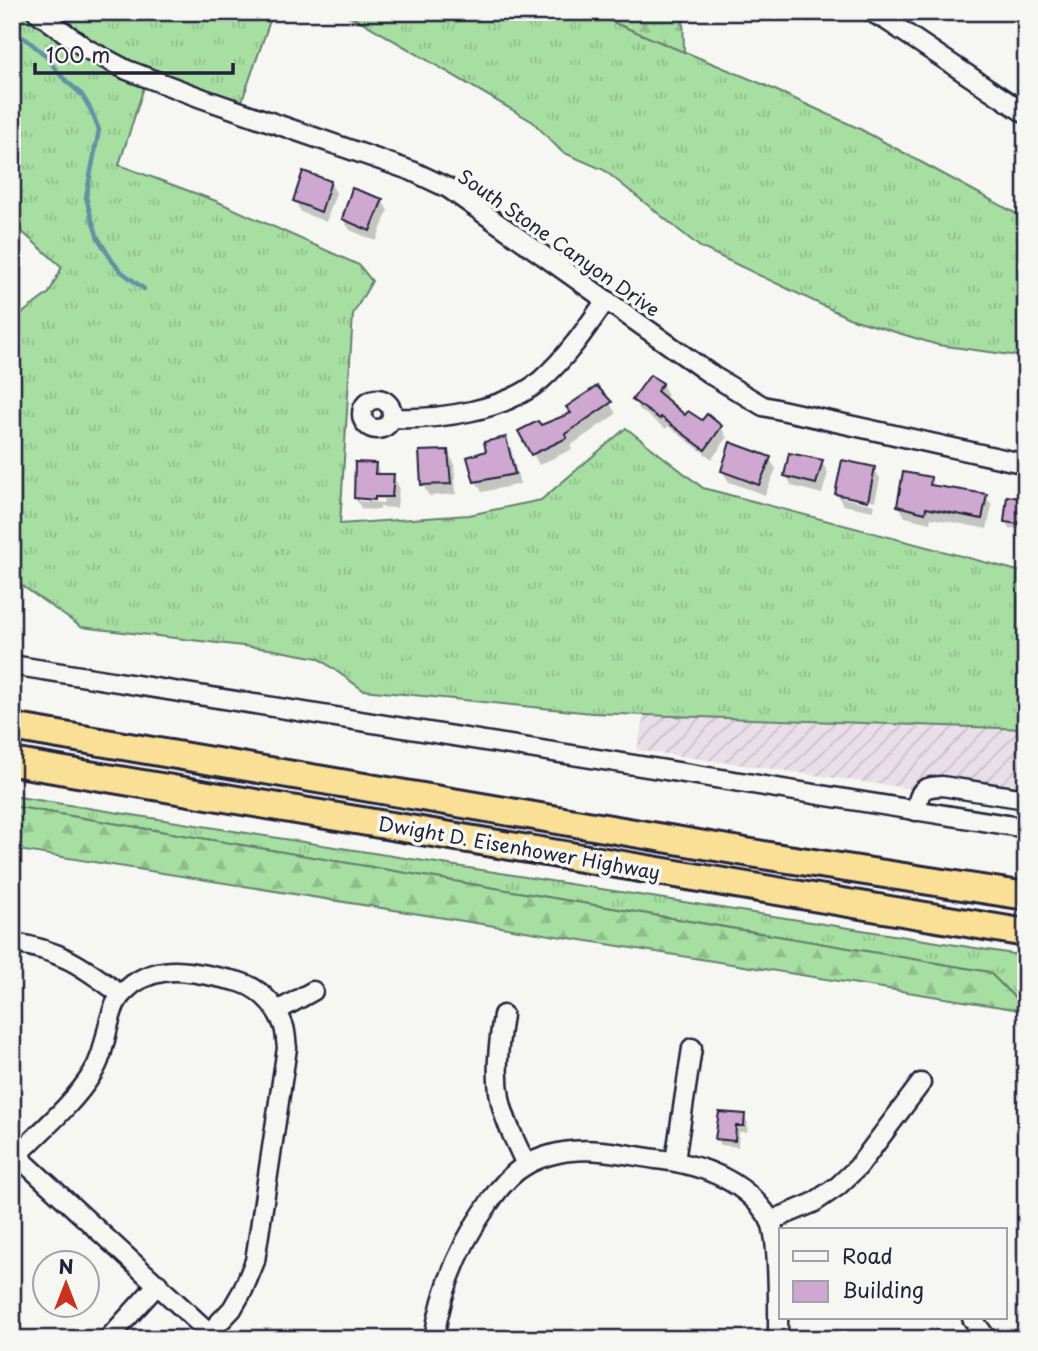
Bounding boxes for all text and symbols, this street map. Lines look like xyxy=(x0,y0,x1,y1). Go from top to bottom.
scale bar xyxy=(35,32,233,76)
text: 100 m xyxy=(46,38,110,70)
street label: South Stone Canyon Drive xyxy=(453,162,666,323)
street label: Dwight D. Eisenhower Highway xyxy=(376,808,662,886)
legend xyxy=(779,1228,1006,1320)
text: Road xyxy=(842,1239,893,1271)
north arrow xyxy=(32,1250,102,1320)
text: N xyxy=(58,1252,74,1280)
text: Building xyxy=(842,1273,924,1305)

